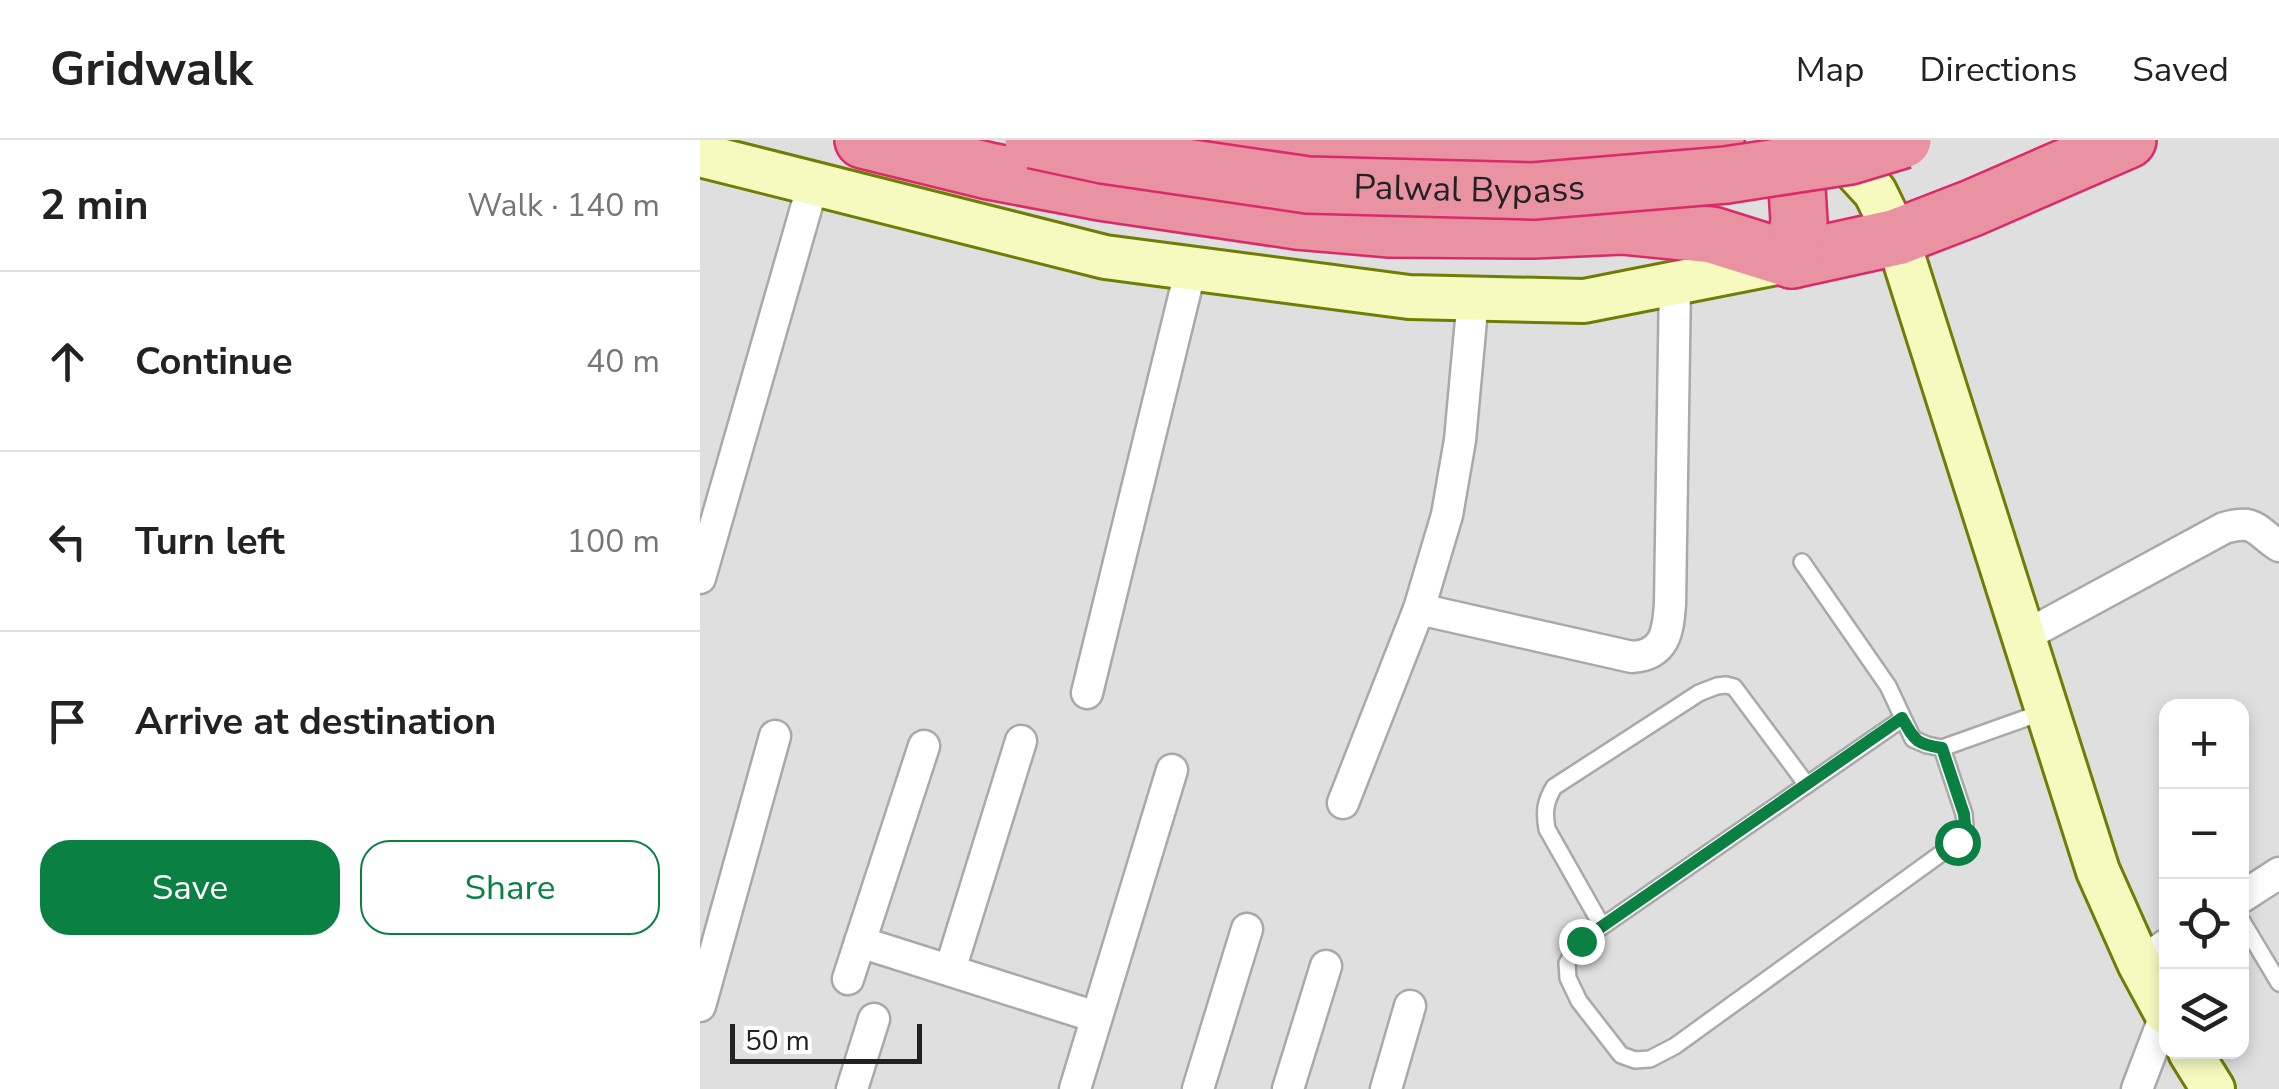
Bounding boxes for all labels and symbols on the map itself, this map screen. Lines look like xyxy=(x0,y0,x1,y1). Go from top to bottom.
street label: Palwal Bypass xyxy=(1353,163,1587,215)
route start xyxy=(1935,820,1981,866)
route end xyxy=(1559,919,1605,965)
scale bar xyxy=(730,1019,922,1064)

